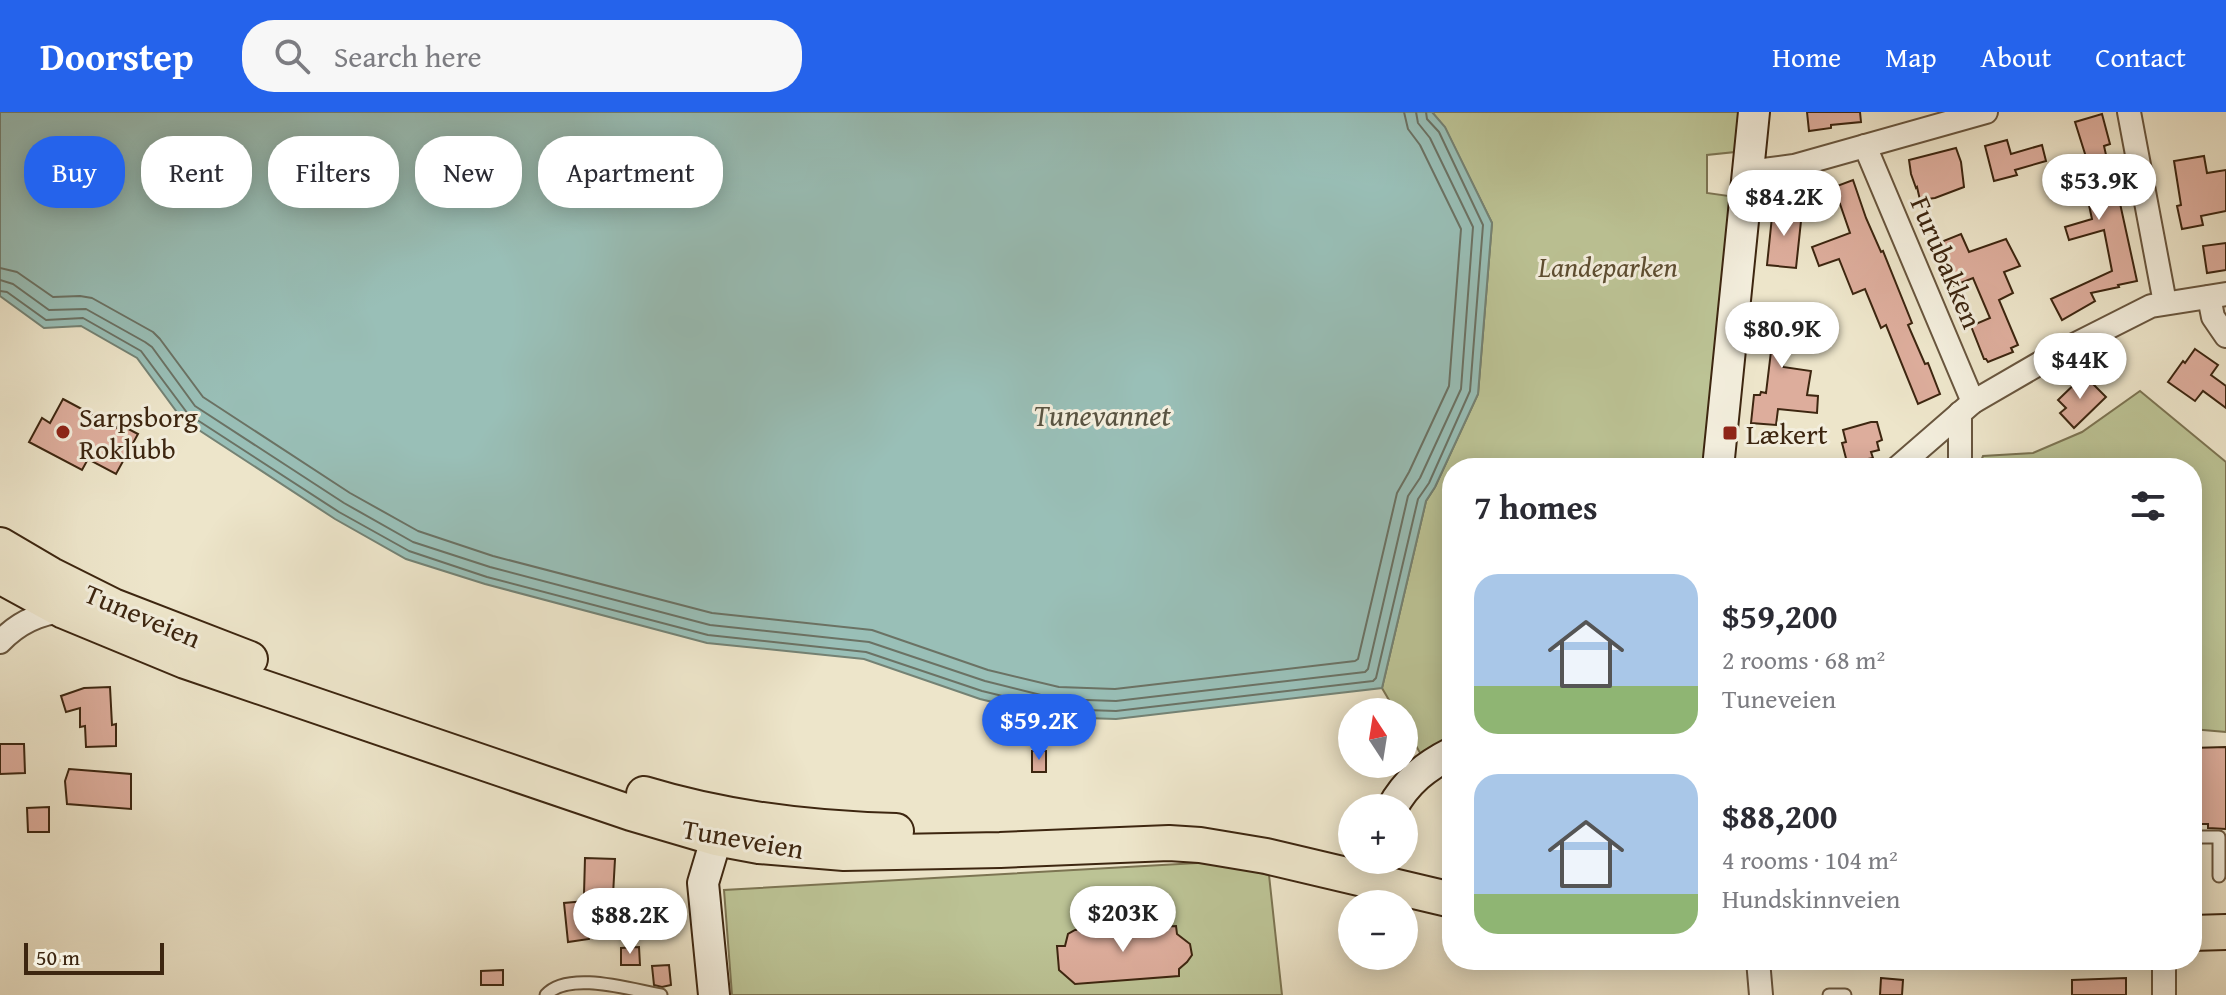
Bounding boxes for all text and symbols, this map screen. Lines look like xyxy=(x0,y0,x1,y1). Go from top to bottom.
search box xyxy=(242,20,802,92)
text: Doorstep xyxy=(40,28,194,84)
icon: search xyxy=(270,34,314,78)
text: Search here xyxy=(334,34,482,78)
text: Home xyxy=(1772,36,1841,77)
text: Map xyxy=(1885,36,1937,77)
text: About xyxy=(1981,36,2051,77)
text: Contact xyxy=(2095,36,2186,77)
chip: Buy xyxy=(24,136,125,208)
chip: Rent xyxy=(141,136,252,208)
chip: Filters xyxy=(268,136,399,208)
chip: New xyxy=(415,136,522,208)
chip: Apartment xyxy=(538,136,723,208)
pin: $53.9K xyxy=(2034,154,2164,222)
text: $53.9K xyxy=(2060,160,2138,199)
pin: $84.2K xyxy=(1719,170,1849,238)
text: $84.2K xyxy=(1745,176,1823,215)
street label: Furubakken xyxy=(1901,190,1993,335)
park label: Landeparken xyxy=(1537,246,1678,287)
pin: $80.9K xyxy=(1717,302,1847,370)
text: $80.9K xyxy=(1743,308,1821,347)
pin: $44K xyxy=(2033,333,2127,401)
text: $44K xyxy=(2052,339,2108,378)
water label: Tunevannet xyxy=(1033,393,1171,437)
place label: Sarpsborg Roklubb xyxy=(79,396,198,469)
place label: Lækert xyxy=(1746,413,1828,454)
marker: Sarpsborg Roklubb xyxy=(54,423,72,441)
marker: Lækert xyxy=(1721,424,1739,442)
text: 7 homes xyxy=(1474,482,1598,531)
icon: filters xyxy=(2126,484,2170,528)
street label: Tuneveien xyxy=(78,572,208,658)
text: $59,200 xyxy=(1722,591,1837,640)
icon: home xyxy=(1538,606,1634,702)
text: 2 rooms · 68 m² xyxy=(1722,640,1885,679)
text: Tuneveien xyxy=(1722,679,1836,718)
pin: $59.2K xyxy=(974,694,1104,762)
north arrow xyxy=(1338,698,1418,778)
map controls xyxy=(1338,698,1418,970)
text: $59.2K xyxy=(1000,700,1078,739)
text: $88,200 xyxy=(1722,791,1837,840)
button: + xyxy=(1338,794,1418,874)
icon: home xyxy=(1538,806,1634,902)
street label: Tuneveien xyxy=(679,807,807,869)
text: 4 rooms · 104 m² xyxy=(1722,840,1898,879)
text: Hundskinnveien xyxy=(1722,879,1900,918)
pin: $203K xyxy=(1067,886,1179,954)
pin: $88.2K xyxy=(565,888,695,956)
button: − xyxy=(1338,890,1418,970)
text: $203K xyxy=(1088,892,1158,931)
text: $88.2K xyxy=(591,894,669,933)
scale bar xyxy=(24,939,164,975)
text: 50 m xyxy=(36,941,80,973)

